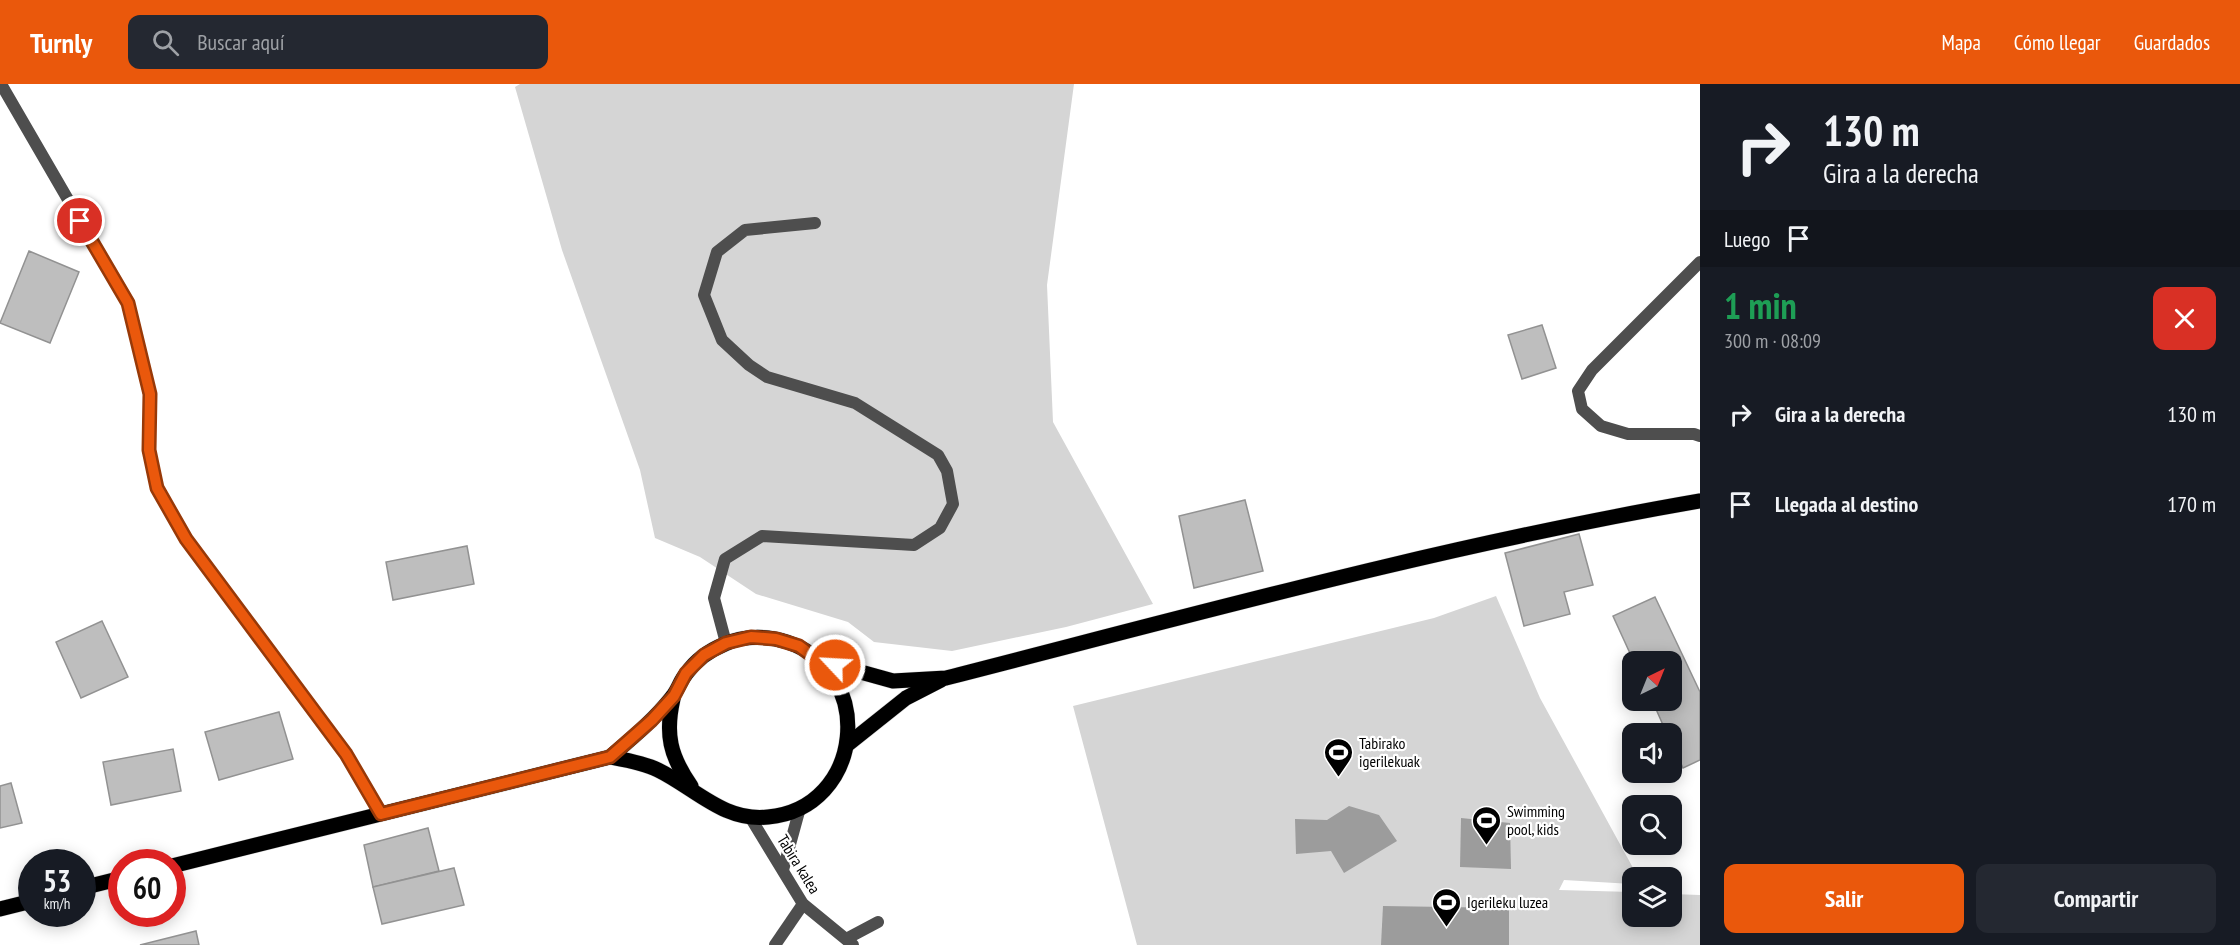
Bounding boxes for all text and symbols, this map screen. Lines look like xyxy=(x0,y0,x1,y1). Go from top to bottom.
search box xyxy=(128,15,548,69)
text: Turnly xyxy=(30,24,92,61)
icon: search xyxy=(149,26,182,59)
text: Buscar aquí xyxy=(197,28,284,56)
text: Mapa xyxy=(1942,29,1981,56)
text: Cómo llegar xyxy=(2014,29,2101,56)
text: Guardados xyxy=(2134,29,2210,56)
text: 130 m xyxy=(1823,103,1920,158)
icon: right xyxy=(1724,108,1802,186)
text: Gira a la derecha xyxy=(1823,156,1979,190)
pin xyxy=(54,195,105,246)
icon: arrive xyxy=(63,204,96,237)
icon: arrive xyxy=(1782,222,1815,255)
text: Luego xyxy=(1724,225,1770,253)
text: 1 min xyxy=(1724,282,1797,329)
button: close xyxy=(2153,287,2216,350)
text: 300 m · 08:09 xyxy=(1724,328,1821,354)
icon: right xyxy=(1724,398,1757,431)
text: Gira a la derecha xyxy=(1775,400,1905,428)
text: 130 m xyxy=(2167,400,2216,428)
icon: arrive xyxy=(1724,488,1757,521)
text: Llegada al destino xyxy=(1775,490,1918,518)
text: 170 m xyxy=(2167,490,2216,518)
position arrow xyxy=(803,633,867,697)
north arrow xyxy=(1622,651,1682,711)
map controls xyxy=(1622,651,1682,927)
button: sound xyxy=(1622,723,1682,783)
place label: Tabirako igerilekuak xyxy=(1359,733,1421,771)
sports icon: Tabirako igerilekuak xyxy=(1322,736,1354,778)
button: search xyxy=(1622,795,1682,855)
place label: Swimming pool, kids xyxy=(1507,801,1565,839)
sports icon: Swimming pool, kids xyxy=(1470,804,1502,846)
street label: Tabira kalea xyxy=(773,831,825,897)
speed limit sign: 60 xyxy=(108,849,186,927)
text: 53 xyxy=(43,861,71,900)
button: Salir xyxy=(1724,864,1964,933)
button: Compartir xyxy=(1976,864,2216,933)
button: layers xyxy=(1622,867,1682,927)
sports icon: Igerileku luzea xyxy=(1430,886,1462,928)
place label: Igerileku luzea xyxy=(1467,892,1548,912)
text: km/h xyxy=(44,894,70,913)

